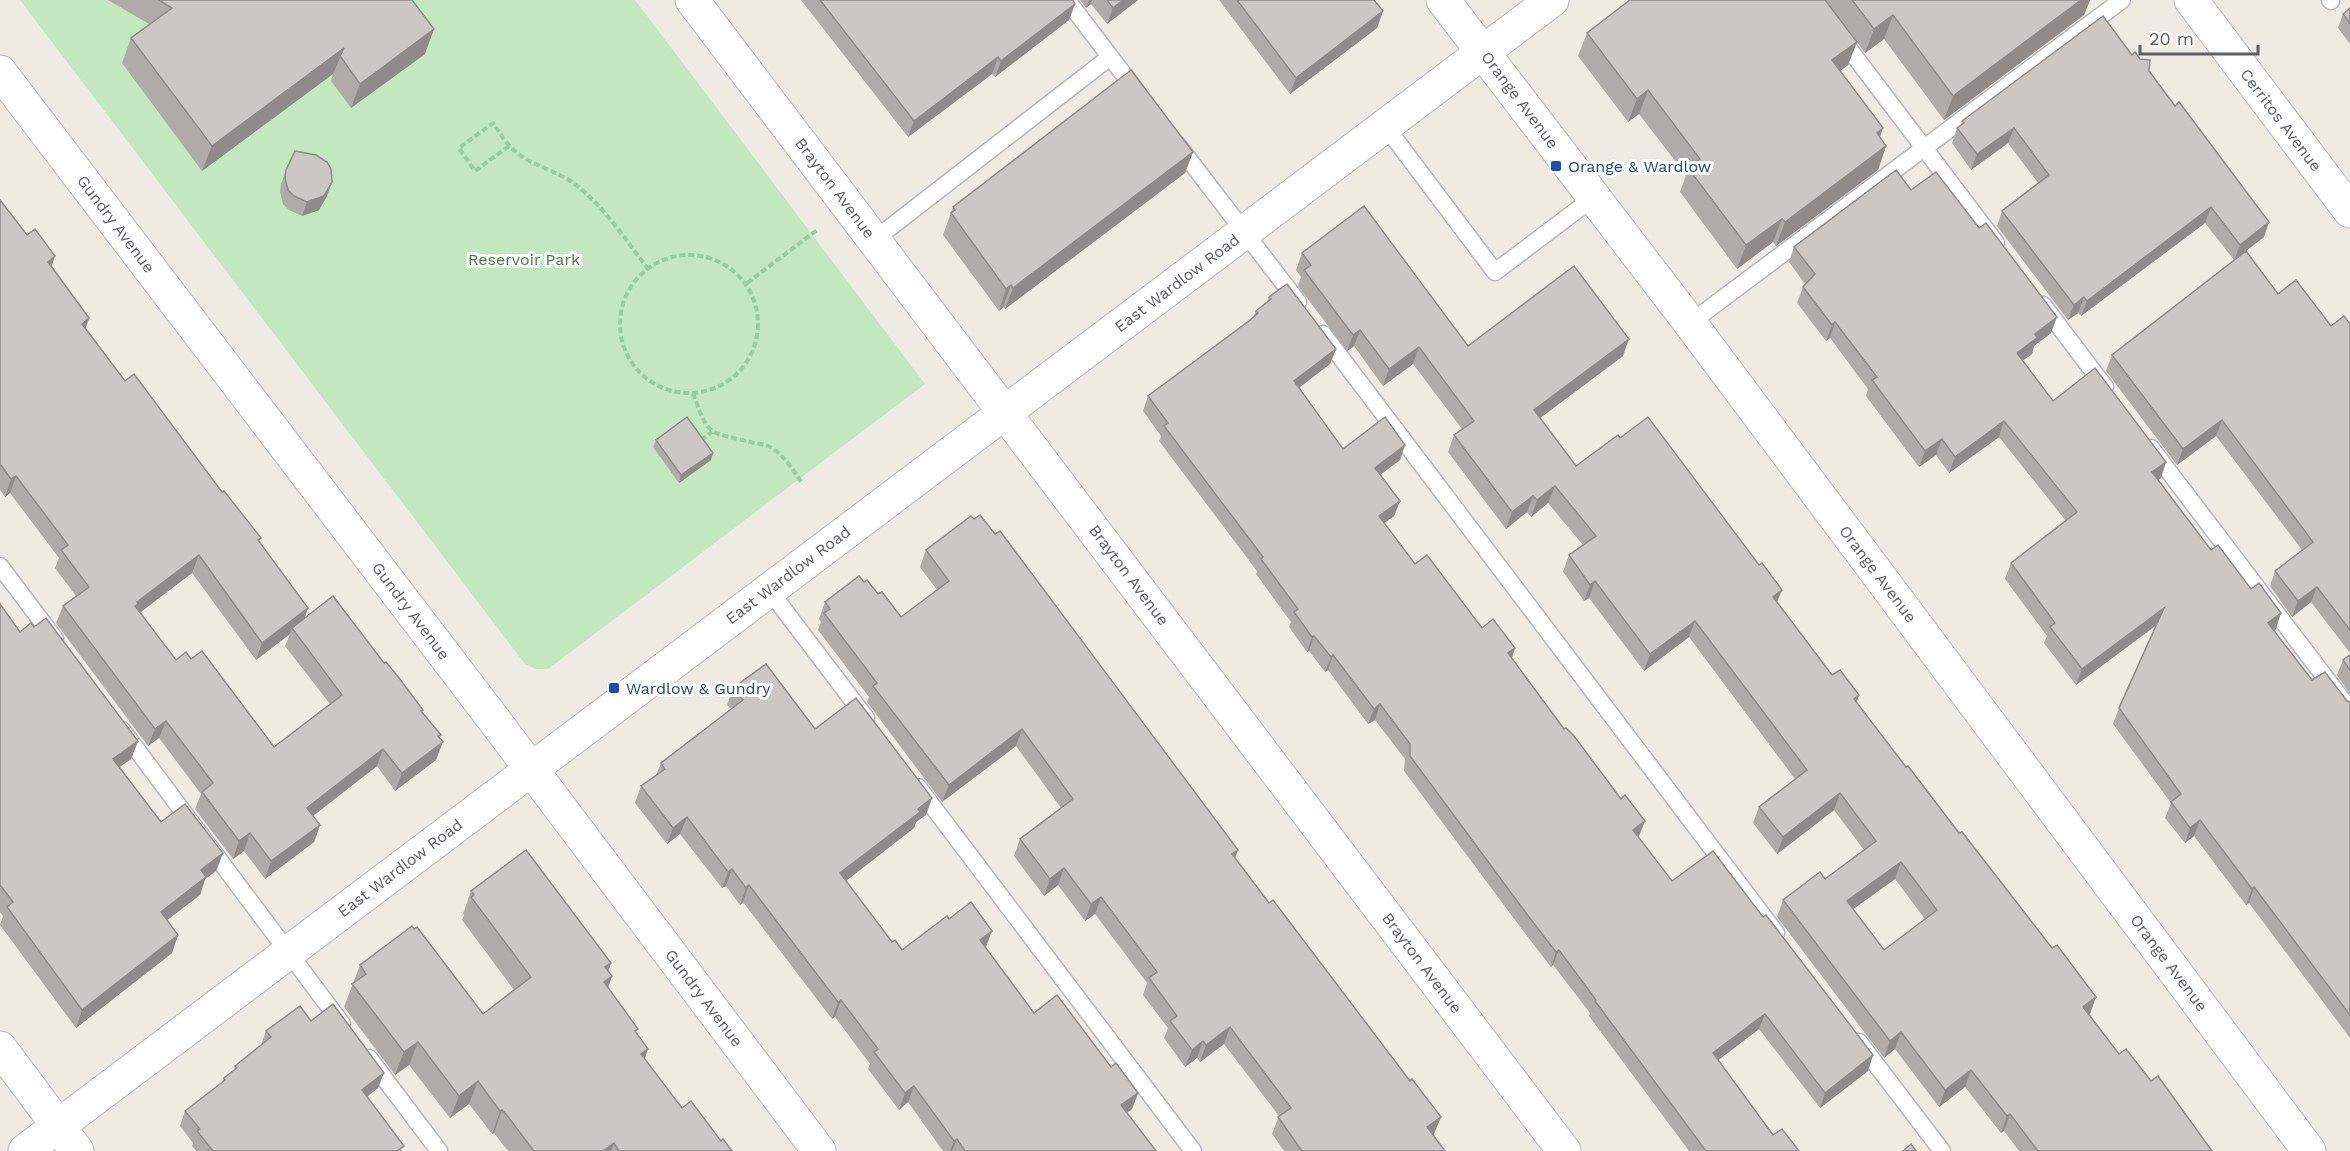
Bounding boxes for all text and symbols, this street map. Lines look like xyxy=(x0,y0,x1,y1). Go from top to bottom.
scale bar xyxy=(2140,18,2258,56)
text: 20 m xyxy=(2149,28,2194,49)
street label: Orange Avenue xyxy=(1477,48,1563,152)
street label: Cerritos Avenue xyxy=(2236,65,2326,175)
street label: Brayton Avenue xyxy=(791,134,879,242)
place label: Orange & Wardlow xyxy=(1568,157,1711,176)
marker: Orange & Wardlow xyxy=(1549,159,1563,173)
street label: Gundry Avenue xyxy=(73,171,159,277)
street label: East Wardlow Road xyxy=(1111,230,1243,336)
park label: Reservoir Park xyxy=(468,250,580,269)
street label: Brayton Avenue xyxy=(1085,521,1173,629)
street label: East Wardlow Road xyxy=(722,522,854,628)
street label: Orange Avenue xyxy=(1835,522,1921,626)
street label: Gundry Avenue xyxy=(368,558,454,664)
place label: Wardlow & Gundry xyxy=(626,679,771,698)
marker: Wardlow & Gundry xyxy=(607,681,621,695)
street label: East Wardlow Road xyxy=(334,815,466,921)
street label: Brayton Avenue xyxy=(1378,909,1466,1017)
street label: Orange Avenue xyxy=(2126,911,2212,1015)
street label: Gundry Avenue xyxy=(661,945,747,1051)

